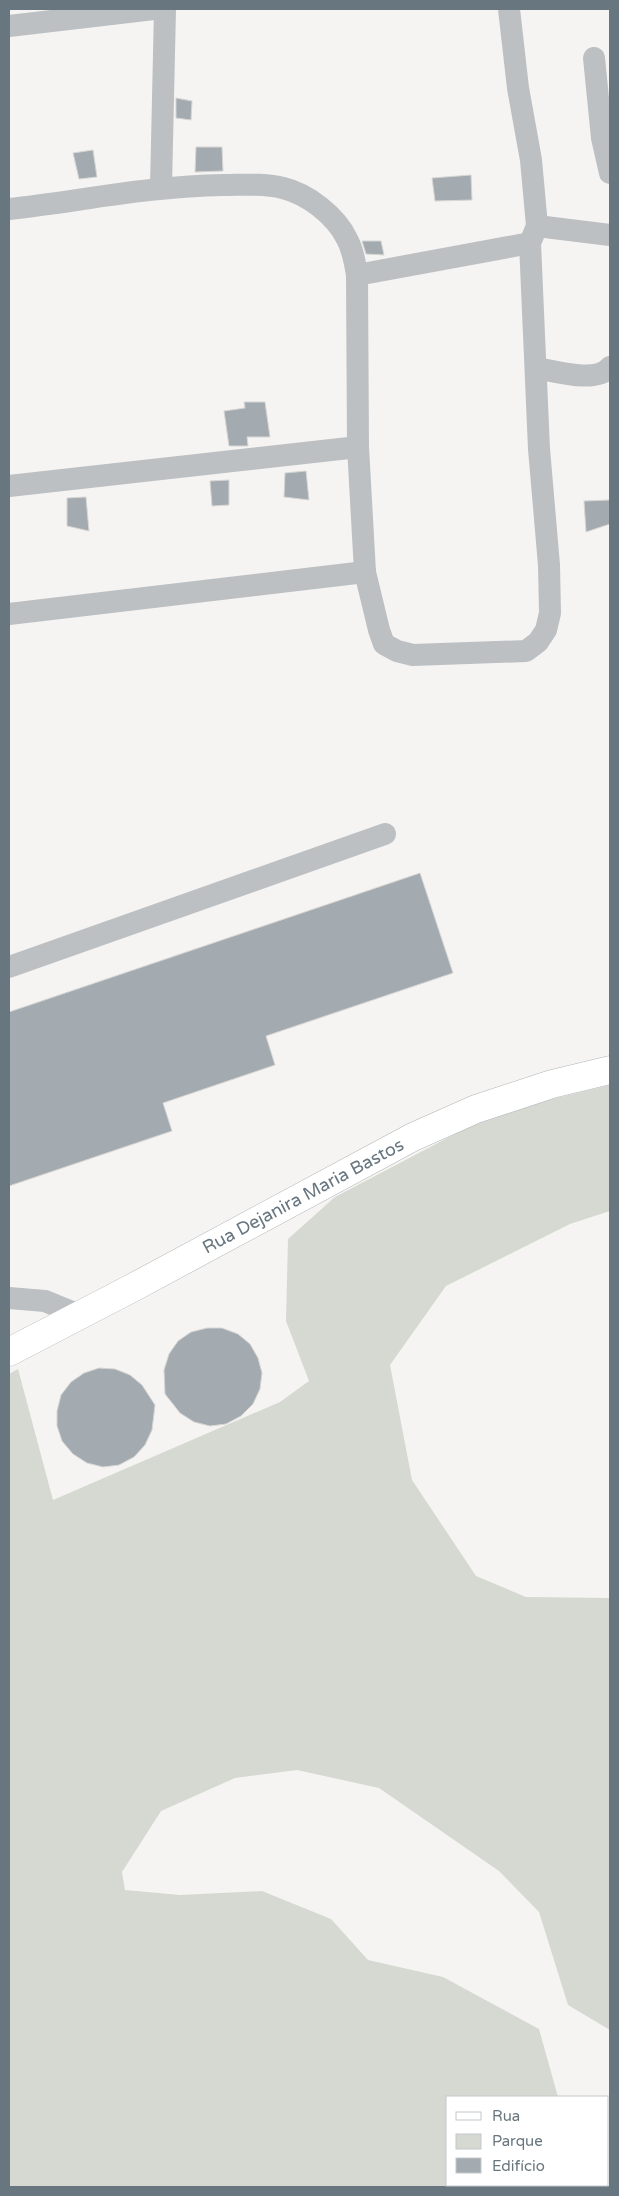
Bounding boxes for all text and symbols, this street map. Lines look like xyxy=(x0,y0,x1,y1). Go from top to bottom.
street label: Rua Dejanira Maria Bastos xyxy=(199,1133,407,1259)
legend xyxy=(446,2096,609,2186)
text: Rua xyxy=(492,2107,520,2125)
text: Parque xyxy=(492,2132,543,2150)
text: Edifício xyxy=(492,2157,545,2175)

